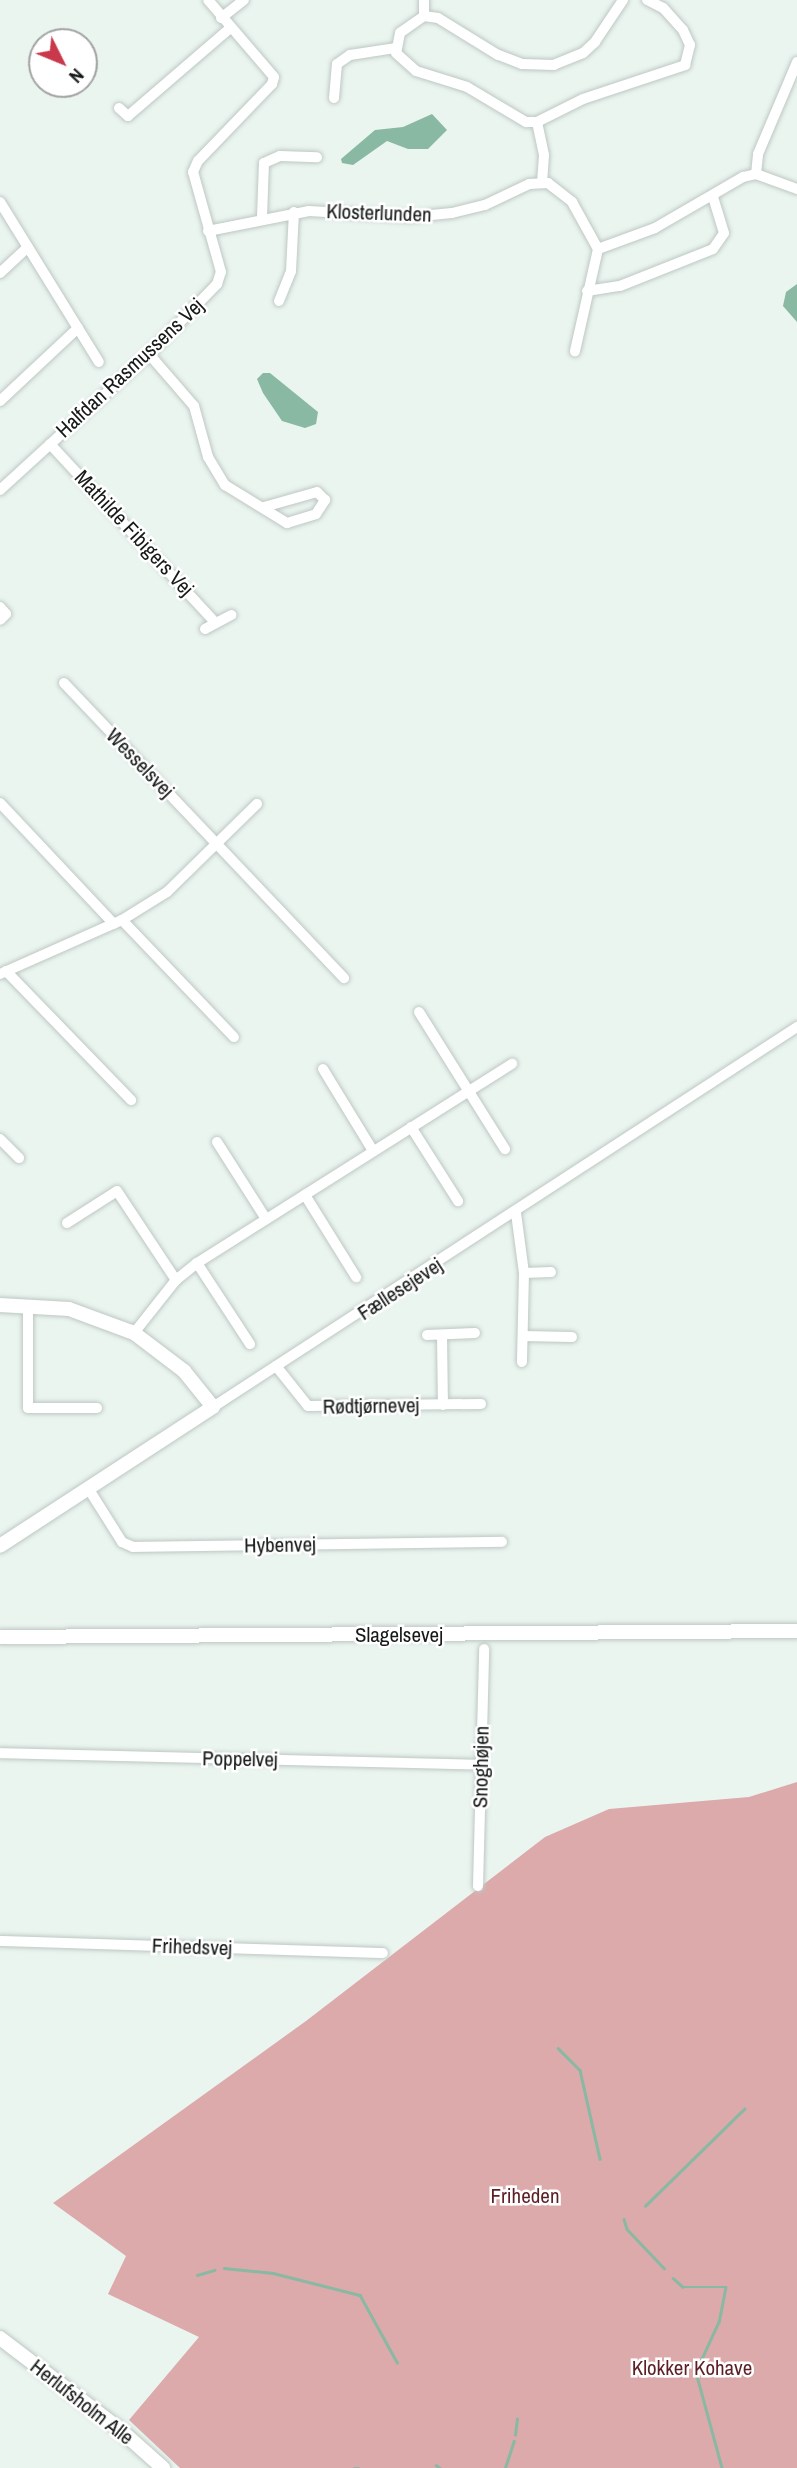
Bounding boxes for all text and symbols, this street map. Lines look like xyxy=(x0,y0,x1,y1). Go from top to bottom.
north arrow xyxy=(28,28,98,98)
text: N xyxy=(64,63,90,89)
street label: Klosterlunden xyxy=(326,199,432,227)
street label: Halfdan Rasmussens Vej xyxy=(51,293,209,443)
street label: Mathilde Fibigers Vej xyxy=(69,465,199,601)
street label: Wesselsvej xyxy=(101,723,179,803)
street label: Fællesejevej xyxy=(353,1252,447,1326)
street label: Rødtjørnevej xyxy=(322,1393,420,1419)
street label: Hybenvej xyxy=(244,1532,316,1558)
street label: Slagelsevej xyxy=(355,1622,443,1648)
street label: Snoghøjen xyxy=(468,1726,494,1808)
street label: Poppelvej xyxy=(202,1746,278,1772)
street label: Frihedsvej xyxy=(151,1933,233,1961)
park label: Friheden xyxy=(491,2183,559,2209)
street label: Herlufsholm Alle xyxy=(25,2353,139,2451)
park label: Klokker Kohave xyxy=(632,2355,752,2381)

